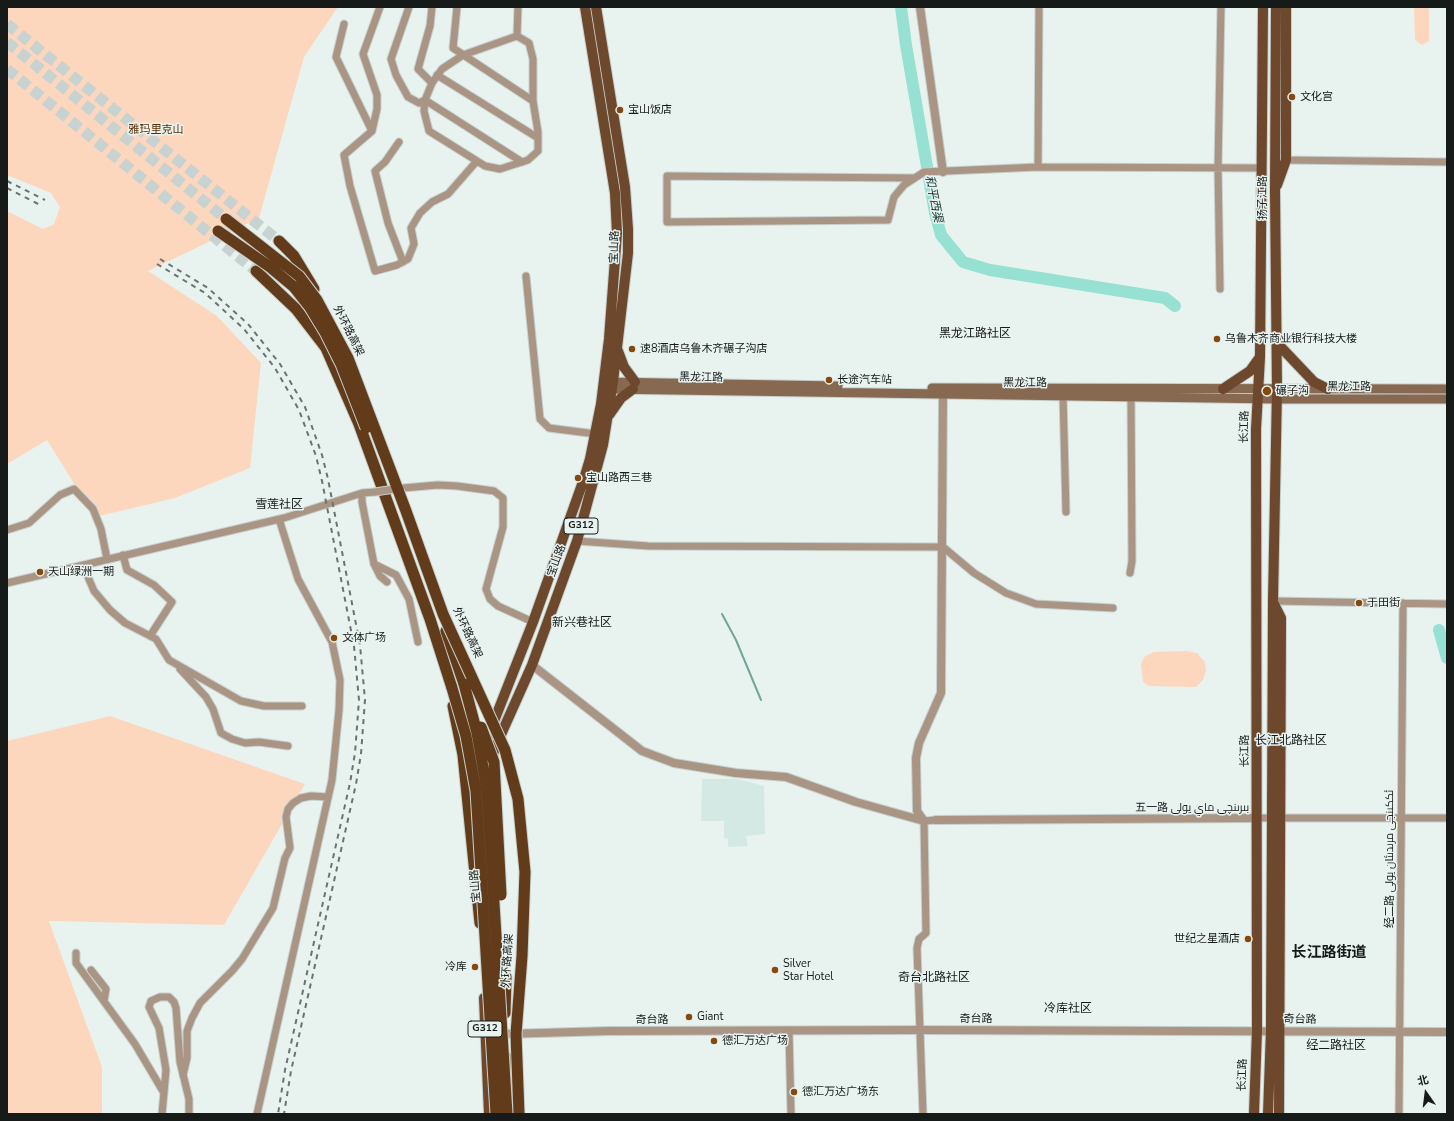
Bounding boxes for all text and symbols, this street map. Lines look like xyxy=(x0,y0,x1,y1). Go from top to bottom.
place label: 文化宫 xyxy=(1300,90,1333,104)
marker: 文化宫 xyxy=(1287,92,1297,102)
place label: 宝山饭店 xyxy=(628,103,672,117)
marker: 宝山饭店 xyxy=(615,105,625,115)
park label: 雅玛里克山 xyxy=(129,123,183,137)
water label: 和平西渠 xyxy=(921,174,945,224)
street label: 扬子江路 xyxy=(1256,176,1270,220)
street label: 宝山路 xyxy=(608,230,622,264)
street label: 外环路高架 xyxy=(330,304,366,358)
district label: 黑龙江路社区 xyxy=(939,327,1011,341)
place label: 乌鲁木齐商业银行科技大楼 xyxy=(1225,332,1357,346)
marker: 乌鲁木齐商业银行科技大楼 xyxy=(1212,334,1222,344)
place label: 速8酒店乌鲁木齐碾子沟店 xyxy=(640,342,768,356)
marker: 速8酒店乌鲁木齐碾子沟店 xyxy=(627,344,637,354)
street label: 黑龙江路 xyxy=(679,371,723,385)
place label: 长途汽车站 xyxy=(837,373,892,387)
marker: 长途汽车站 xyxy=(824,375,834,385)
street label: 黑龙江路 xyxy=(1003,376,1047,390)
street label: 黑龙江路 xyxy=(1327,380,1371,394)
place label: 碾子沟 xyxy=(1276,384,1309,398)
marker: 碾子沟 xyxy=(1261,385,1273,397)
street label: 长江路 xyxy=(1238,410,1252,444)
place label: 宝山路西三巷 xyxy=(586,471,652,485)
marker: 宝山路西三巷 xyxy=(573,473,583,483)
district label: 雪莲社区 xyxy=(255,498,303,512)
road number: G312 xyxy=(564,518,598,534)
street label: 宝山路 xyxy=(545,543,569,579)
place label: 天山绿洲一期 xyxy=(48,565,114,579)
marker: 天山绿洲一期 xyxy=(35,567,45,577)
place label: 于田街 xyxy=(1367,596,1400,610)
marker: 于田街 xyxy=(1354,598,1364,608)
street label: 外环路高架 xyxy=(449,605,485,661)
district label: 新兴巷社区 xyxy=(552,616,612,630)
place label: 文体广场 xyxy=(342,631,386,645)
marker: 文体广场 xyxy=(329,633,339,643)
district label: 长江北路社区 xyxy=(1255,734,1327,748)
street label: 长江路 xyxy=(1238,735,1252,767)
street label: 经二路 ئككىنجى مرىدىئان يولى xyxy=(1383,790,1397,928)
street label: 五一路 بىرىنچى ماي يولى xyxy=(1135,801,1249,815)
street label: 宝山路 xyxy=(468,869,484,903)
place label: 世纪之星酒店 xyxy=(1174,932,1240,946)
street label: 外环路高架 xyxy=(499,933,517,989)
marker: 世纪之星酒店 xyxy=(1243,934,1253,944)
district label: 长江路街道 xyxy=(1292,944,1366,962)
place label: Silver Star Hotel xyxy=(783,957,834,983)
place label: 冷库 xyxy=(445,960,467,974)
marker: 冷库 xyxy=(470,962,480,972)
marker: Silver Star Hotel xyxy=(770,965,780,975)
district label: 奇台北路社区 xyxy=(898,971,970,985)
district label: 冷库社区 xyxy=(1044,1002,1092,1016)
place label: Giant xyxy=(697,1010,723,1024)
marker: Giant xyxy=(684,1012,694,1022)
street label: 奇台路 xyxy=(960,1012,992,1026)
street label: 奇台路 xyxy=(636,1013,668,1027)
street label: 奇台路 xyxy=(1283,1013,1317,1027)
road number: G312 xyxy=(468,1021,502,1037)
place label: 德汇万达广场 xyxy=(722,1034,788,1048)
marker: 德汇万达广场 xyxy=(709,1036,719,1046)
district label: 经二路社区 xyxy=(1306,1039,1366,1053)
street label: 长江路 xyxy=(1236,1058,1250,1092)
text: 北 xyxy=(1416,1072,1430,1089)
north arrow xyxy=(1406,1073,1446,1113)
place label: 德汇万达广场东 xyxy=(802,1085,879,1099)
marker: 德汇万达广场东 xyxy=(789,1087,799,1097)

